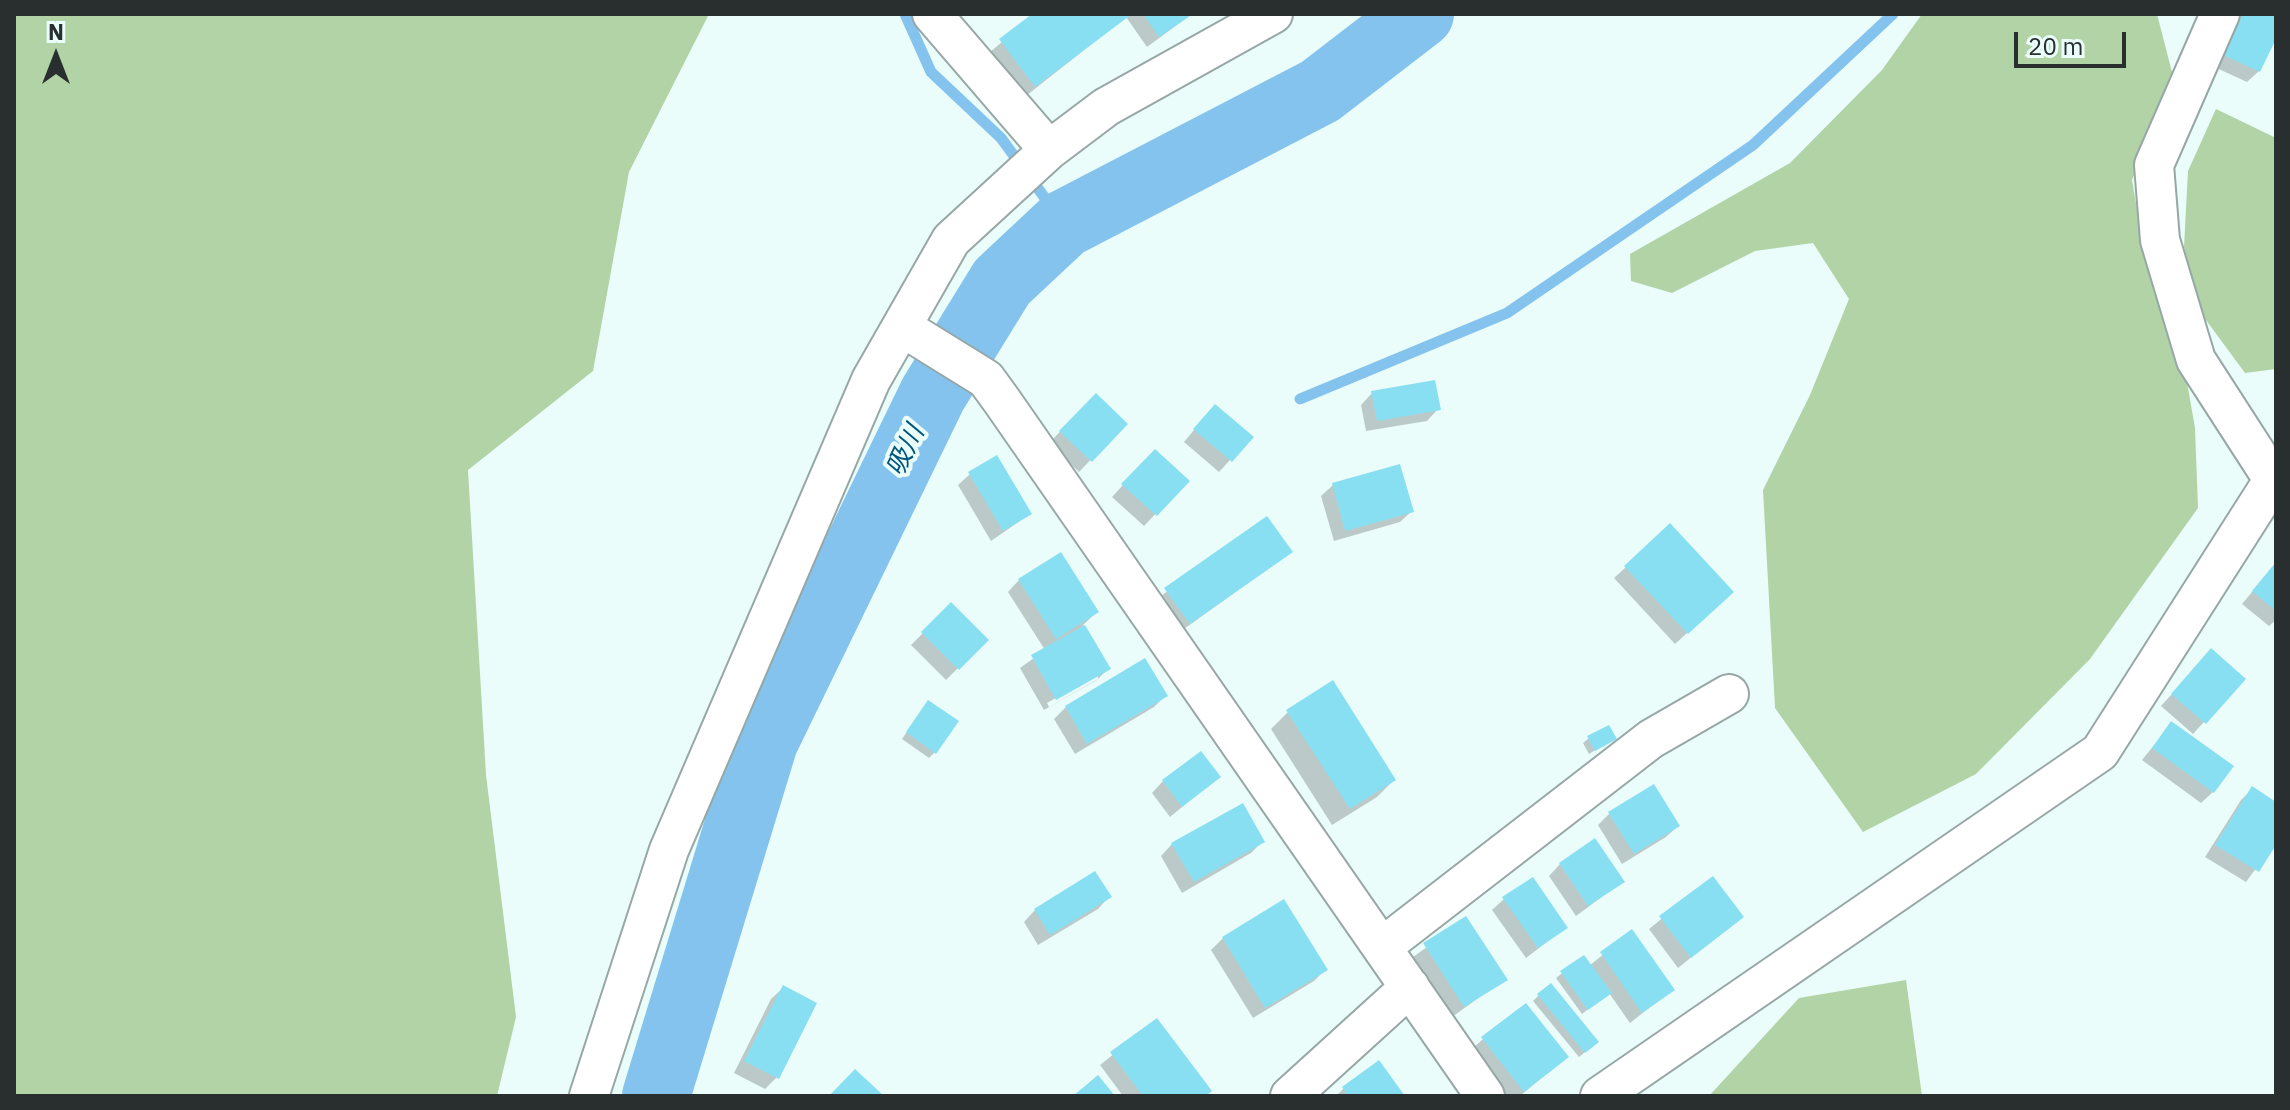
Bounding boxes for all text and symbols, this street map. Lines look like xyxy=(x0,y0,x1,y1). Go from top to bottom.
north arrow xyxy=(16,16,96,96)
scale bar xyxy=(2018,16,2130,66)
text: N xyxy=(48,17,64,46)
text: 20 m xyxy=(2028,30,2083,62)
water label: 吸川 xyxy=(881,421,931,481)

